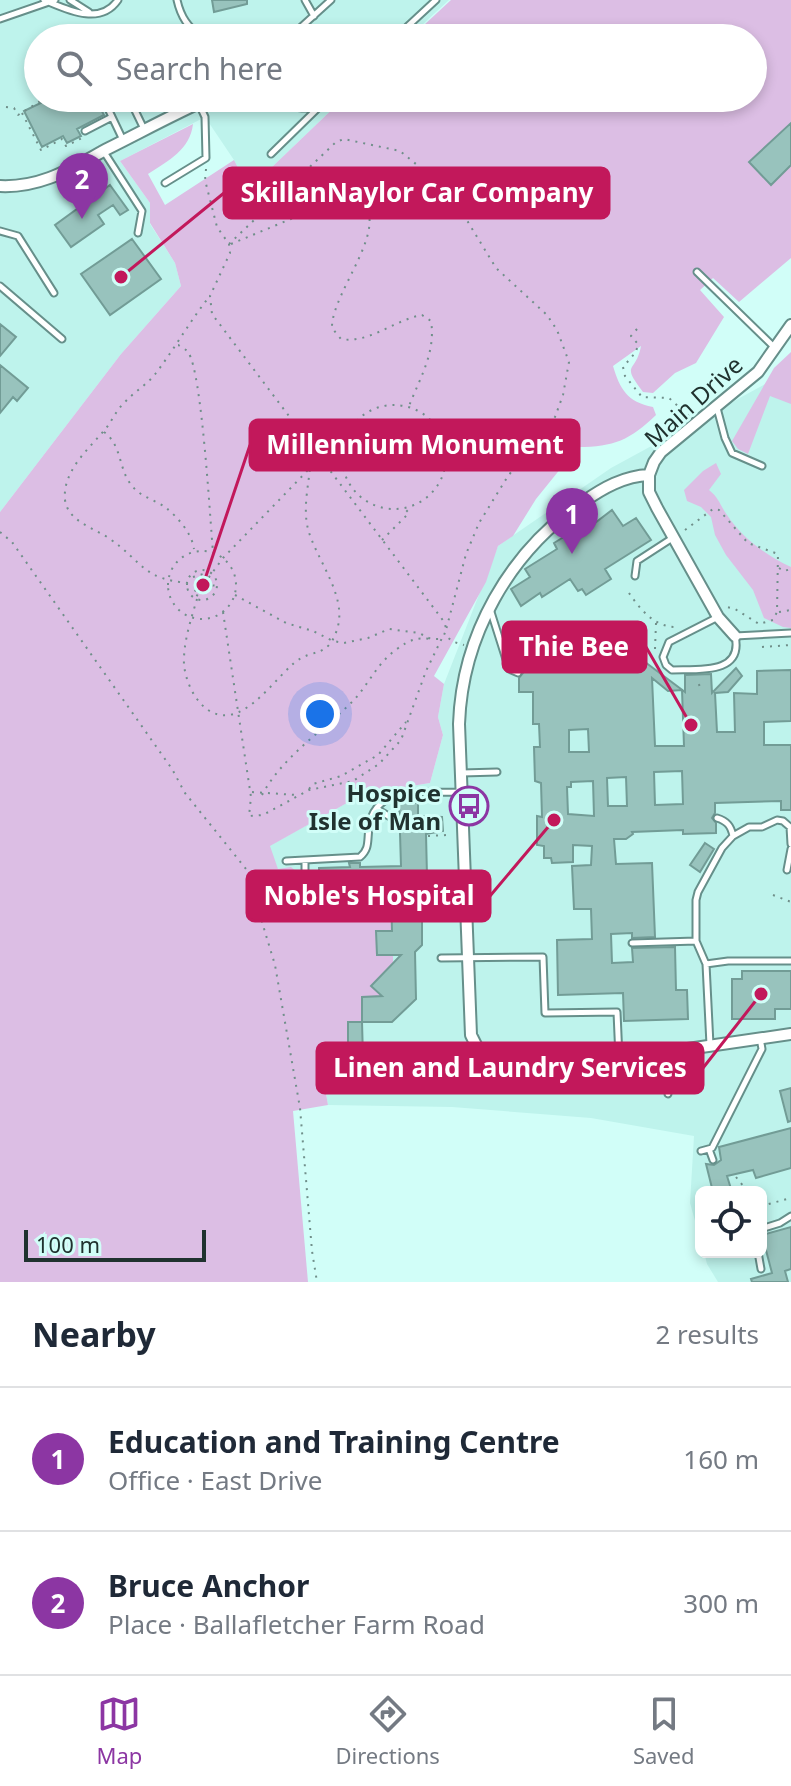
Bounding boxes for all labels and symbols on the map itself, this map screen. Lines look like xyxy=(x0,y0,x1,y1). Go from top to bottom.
pin: 2 xyxy=(56,153,108,219)
callout: SkillanNaylor Car Company xyxy=(224,168,609,218)
text: SkillanNaylor Car Company xyxy=(241,174,594,210)
street label: Main Drive xyxy=(637,348,749,454)
callout: Millennium Monument xyxy=(250,420,579,470)
text: Millennium Monument xyxy=(266,426,564,462)
pin: 1 xyxy=(546,488,598,554)
callout: Thie Bee xyxy=(503,622,646,672)
text: Thie Bee xyxy=(519,628,629,664)
your location xyxy=(300,694,340,734)
place label: Hospice Isle of Man xyxy=(309,776,441,837)
bus stop icon: Hospice Isle of Man xyxy=(448,785,490,827)
callout: Noble's Hospital xyxy=(247,871,490,921)
text: Noble's Hospital xyxy=(264,877,474,913)
callout: Linen and Laundry Services xyxy=(317,1043,703,1093)
text: Linen and Laundry Services xyxy=(333,1049,687,1085)
scale bar xyxy=(24,1226,206,1262)

